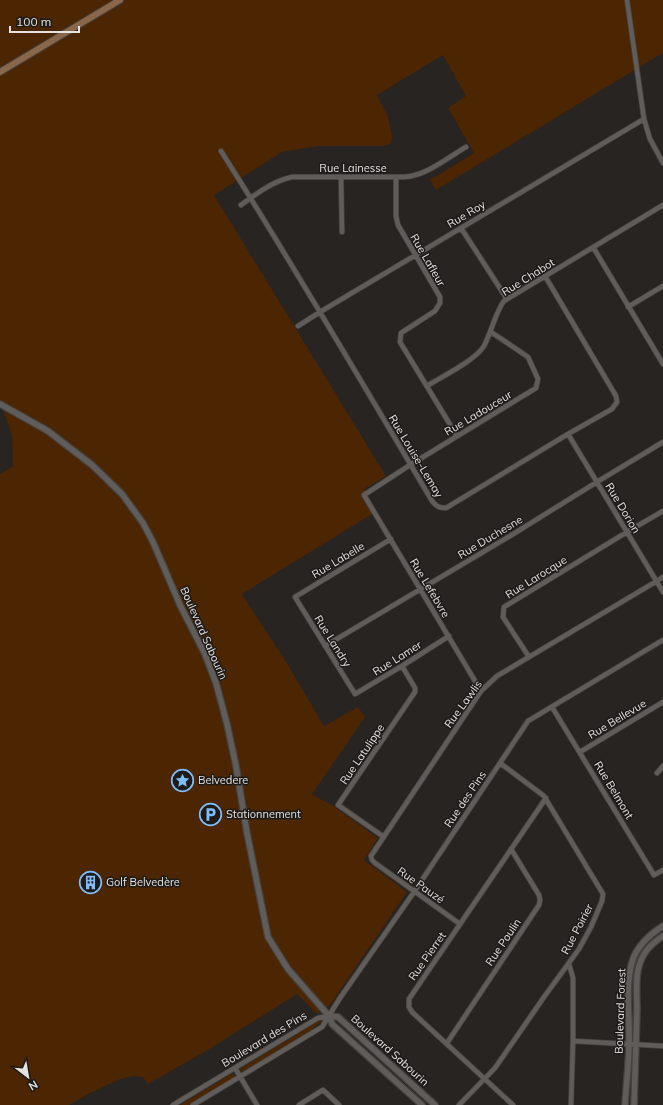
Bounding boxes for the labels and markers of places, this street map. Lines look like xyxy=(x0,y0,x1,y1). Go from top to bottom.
place icon: Belvedere xyxy=(170,767,196,793)
place label: Belvedere xyxy=(198,773,248,787)
parking icon: Stationnement xyxy=(198,801,224,827)
place label: Stationnement xyxy=(226,807,301,821)
building icon: Golf Belvedère xyxy=(78,869,104,895)
place label: Golf Belvedère xyxy=(106,875,180,889)

